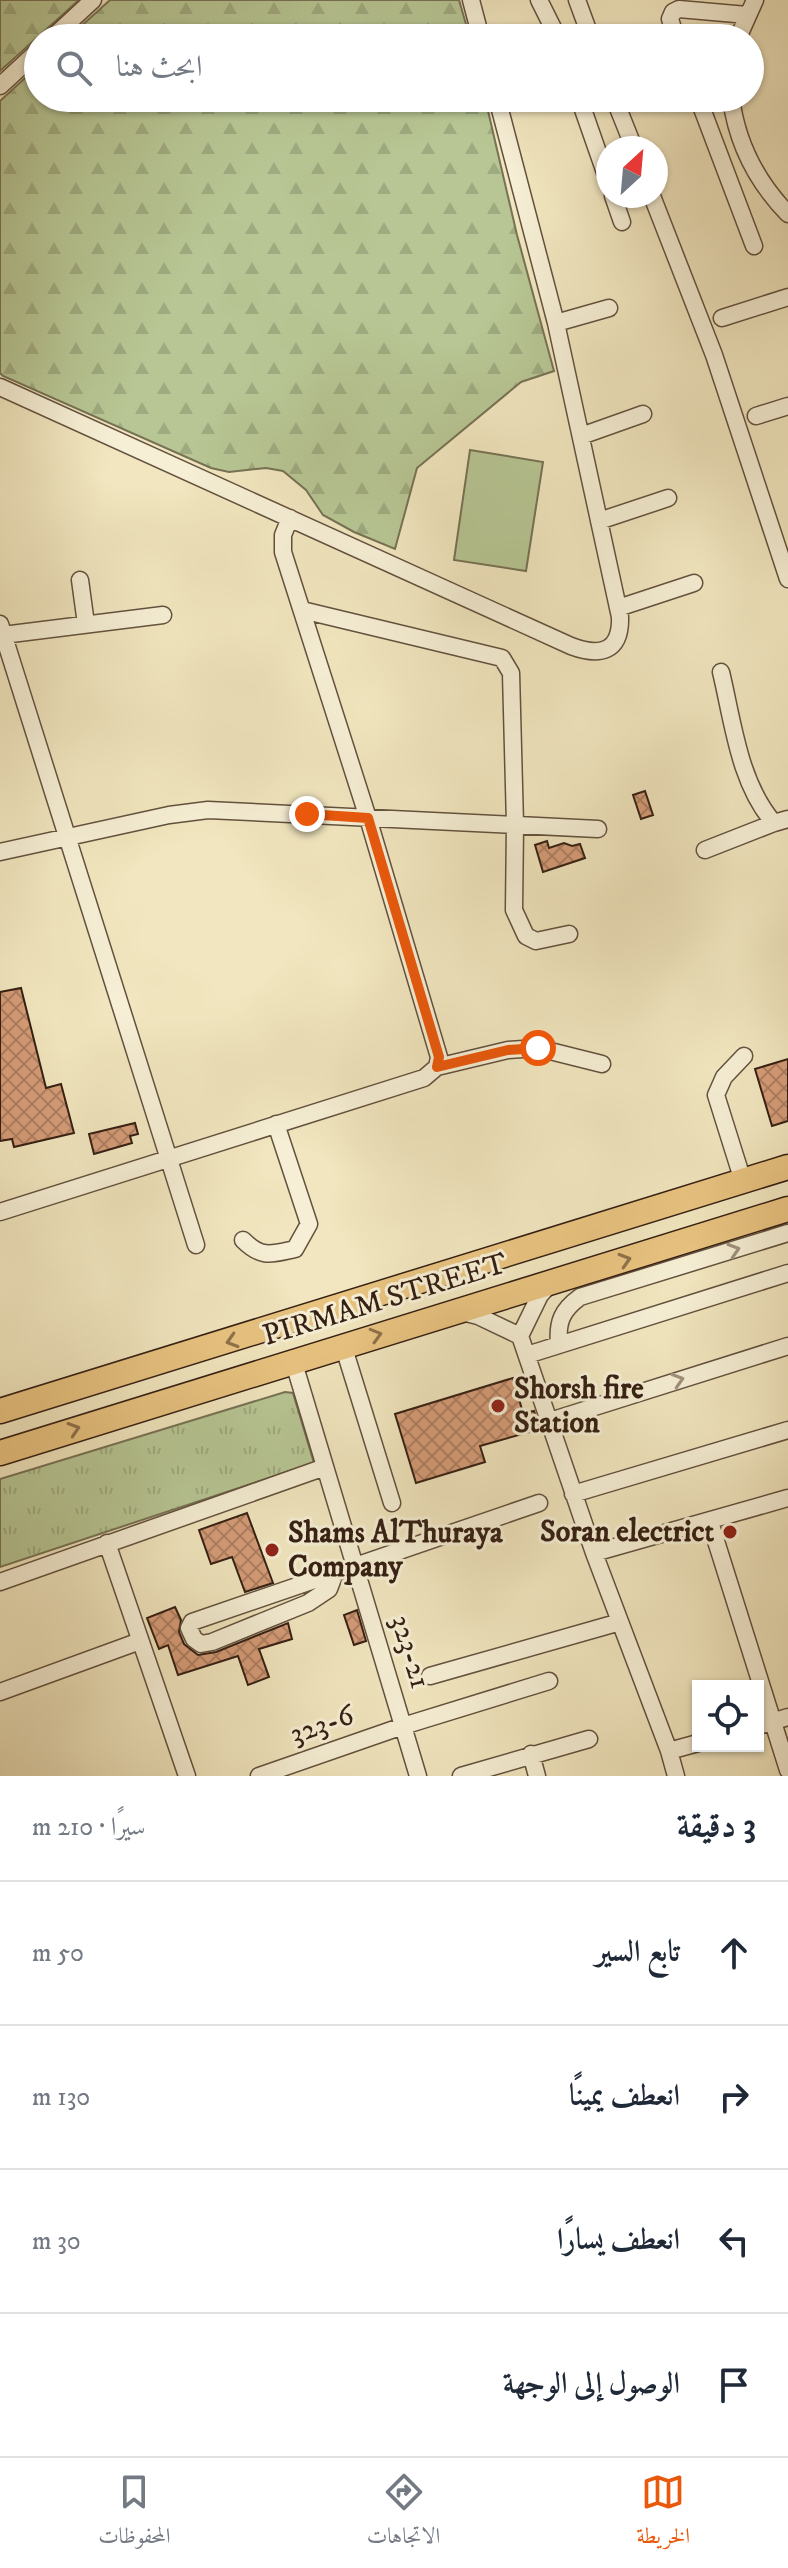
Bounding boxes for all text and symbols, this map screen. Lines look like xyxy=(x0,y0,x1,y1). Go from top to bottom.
search box xyxy=(24,24,764,112)
icon: search xyxy=(52,46,96,90)
text: ابحث هنا xyxy=(116,49,202,86)
north arrow xyxy=(596,136,668,208)
route end xyxy=(289,796,325,832)
route start xyxy=(520,1030,556,1066)
one-way arrow xyxy=(727,1243,741,1259)
street label: PIRMAM STREET xyxy=(258,1245,512,1355)
one-way arrow xyxy=(617,1253,631,1269)
one-way arrow xyxy=(369,1328,382,1344)
one-way arrow xyxy=(226,1332,240,1348)
place label: Shorsh fire Station xyxy=(514,1371,644,1442)
one-way arrow xyxy=(670,1373,684,1389)
marker: Shorsh fire Station xyxy=(489,1397,507,1415)
one-way arrow xyxy=(67,1422,81,1438)
place label: Soran electrict xyxy=(540,1514,714,1551)
place label: Shams AlThuraya Company xyxy=(288,1515,504,1586)
marker: Soran electrict xyxy=(721,1523,739,1541)
marker: Shams AlThuraya Company xyxy=(263,1541,281,1559)
street label: 323-21 xyxy=(381,1611,439,1693)
map controls xyxy=(692,1680,764,1752)
button: locate xyxy=(692,1680,764,1752)
street label: 323-6 xyxy=(285,1696,360,1753)
text: 3 دقيقة xyxy=(677,1805,756,1847)
text: سيرًا · 210 m xyxy=(32,1811,145,1844)
icon: ahead xyxy=(712,1931,756,1975)
text: تابع السير xyxy=(595,1934,680,1971)
text: 50 m xyxy=(32,1937,84,1970)
icon: right xyxy=(712,2075,756,2119)
text: انعطف يمينًا xyxy=(569,2078,680,2115)
text: 130 m xyxy=(32,2081,90,2114)
icon: left xyxy=(712,2219,756,2263)
text: انعطف يسارًا xyxy=(557,2222,680,2259)
text: 30 m xyxy=(32,2225,81,2258)
icon: arrive xyxy=(712,2363,756,2407)
text: الوصول إلى الوجهة xyxy=(503,2366,680,2403)
tab: المحفوظات xyxy=(98,2470,171,2557)
tab: الاتجاهات xyxy=(367,2470,440,2557)
tab: الخريطة xyxy=(636,2470,690,2557)

